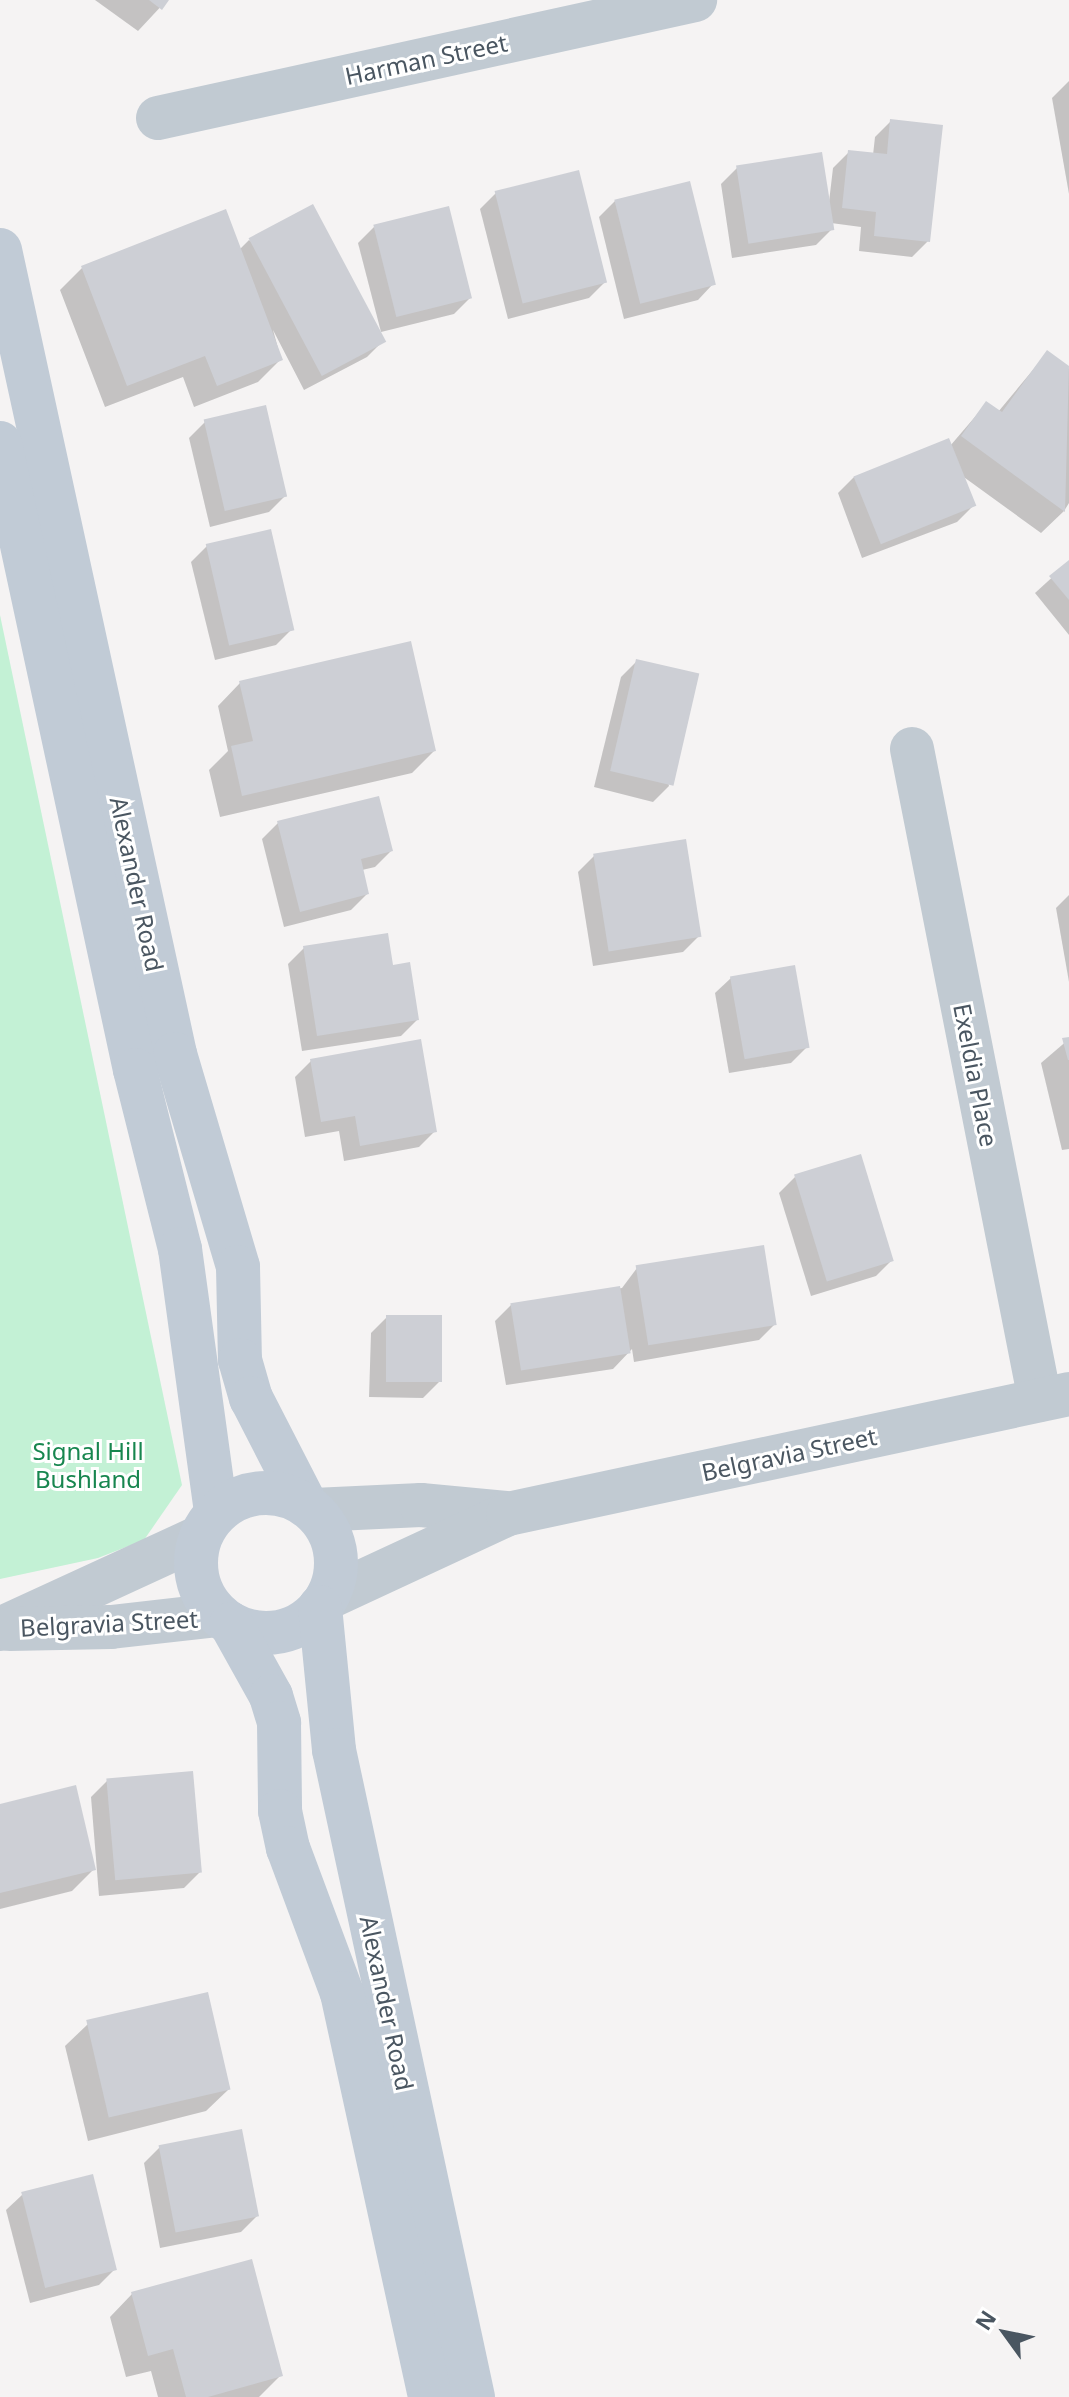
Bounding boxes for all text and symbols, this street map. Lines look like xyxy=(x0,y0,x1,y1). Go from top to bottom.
street label: Harman Street xyxy=(342,28,510,90)
street label: Alexander Road xyxy=(104,794,170,974)
street label: Exeldia Place xyxy=(948,1001,1004,1149)
street label: Belgravia Street xyxy=(699,1421,879,1487)
park label: Signal Hill Bushland xyxy=(32,1437,144,1493)
street label: Belgravia Street xyxy=(19,1604,199,1642)
street label: Alexander Road xyxy=(354,1913,420,2093)
north arrow xyxy=(965,2293,1045,2373)
text: N xyxy=(967,2304,1002,2336)

